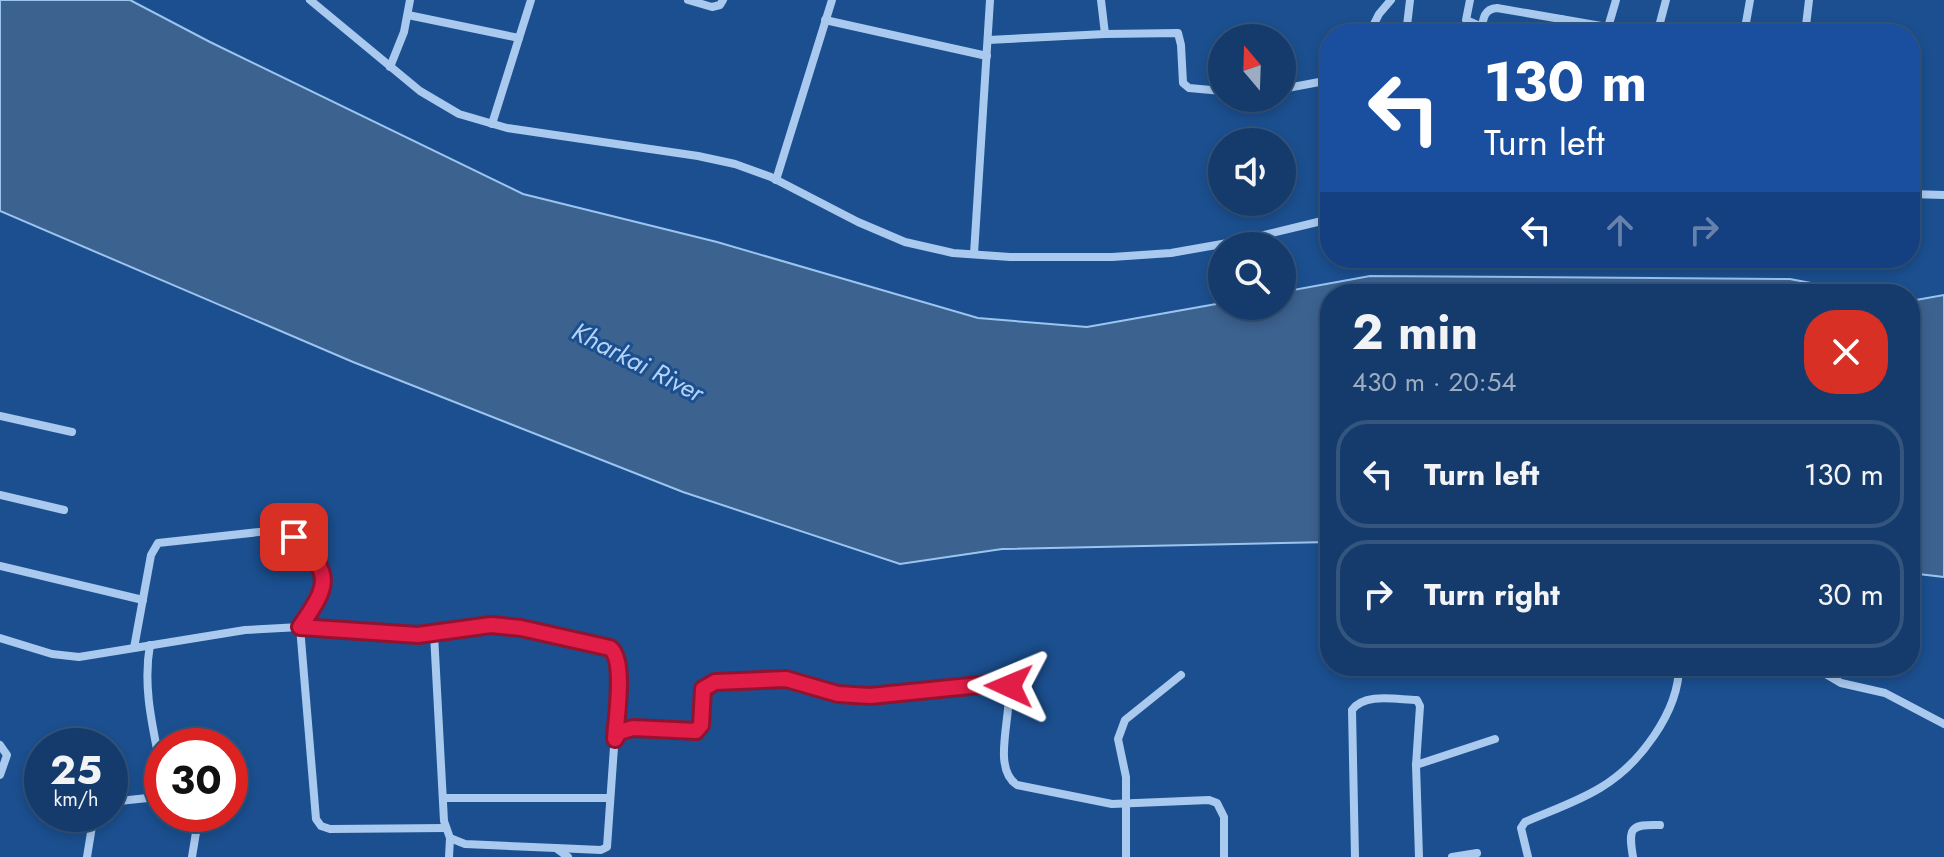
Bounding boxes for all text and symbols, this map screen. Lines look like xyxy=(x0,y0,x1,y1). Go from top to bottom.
north arrow xyxy=(1208,24,1296,112)
map controls xyxy=(1208,24,1296,320)
text: 130 m xyxy=(1484,41,1647,122)
icon: left xyxy=(1352,56,1456,160)
text: Turn left xyxy=(1484,116,1605,168)
button: sound xyxy=(1208,128,1296,216)
icon: left xyxy=(1514,208,1558,252)
icon: ahead xyxy=(1598,208,1642,252)
icon: right xyxy=(1682,208,1726,252)
button: search xyxy=(1208,232,1296,320)
text: 2 min xyxy=(1352,298,1478,367)
button: close xyxy=(1804,310,1888,394)
water label: Kharkai River xyxy=(565,313,712,412)
text: 430 m · 20:54 xyxy=(1352,363,1516,401)
icon: left xyxy=(1356,452,1400,496)
text: Turn left xyxy=(1424,453,1539,496)
text: 130 m xyxy=(1804,453,1884,496)
pin xyxy=(260,503,328,571)
icon: arrive xyxy=(272,515,316,559)
icon: right xyxy=(1356,572,1400,616)
text: Turn right xyxy=(1424,573,1560,616)
text: 30 m xyxy=(1817,573,1884,616)
position arrow xyxy=(967,644,1051,728)
speed limit sign: 30 xyxy=(144,728,248,832)
text: 25 xyxy=(50,741,102,799)
text: km/h xyxy=(53,785,99,814)

